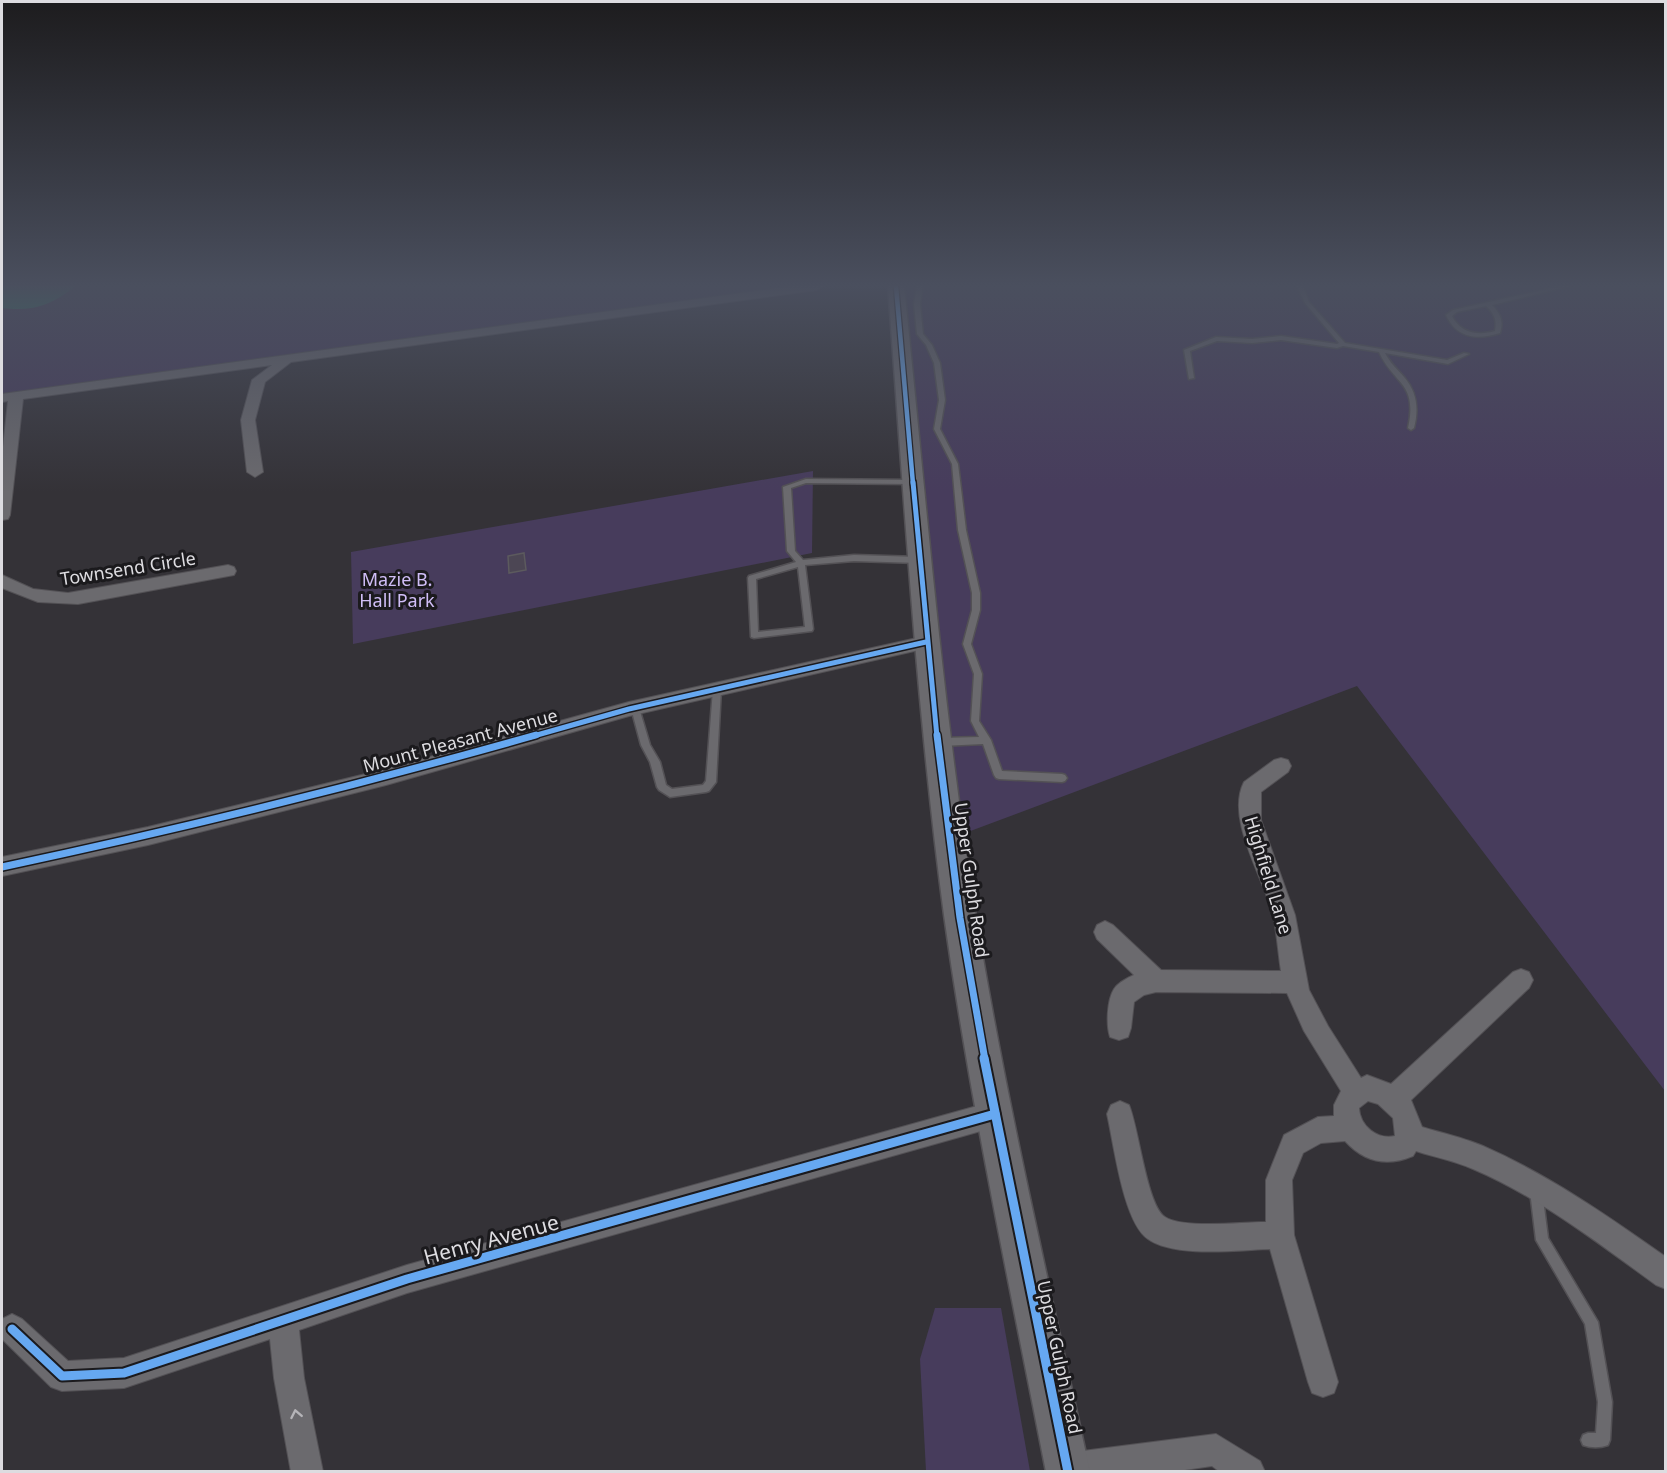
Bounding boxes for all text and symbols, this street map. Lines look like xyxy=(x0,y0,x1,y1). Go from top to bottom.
street label: Townsend Circle xyxy=(59,545,197,591)
park label: Mazie B. Hall Park xyxy=(359,567,435,612)
street label: Mount Pleasant Avenue xyxy=(360,702,560,778)
street label: Upper Gulph Road xyxy=(949,801,995,959)
street label: Highfield Lane xyxy=(1240,813,1298,937)
street label: Henry Avenue xyxy=(420,1207,562,1271)
street label: Upper Gulph Road xyxy=(1032,1278,1088,1436)
one-way arrow xyxy=(290,1409,303,1419)

